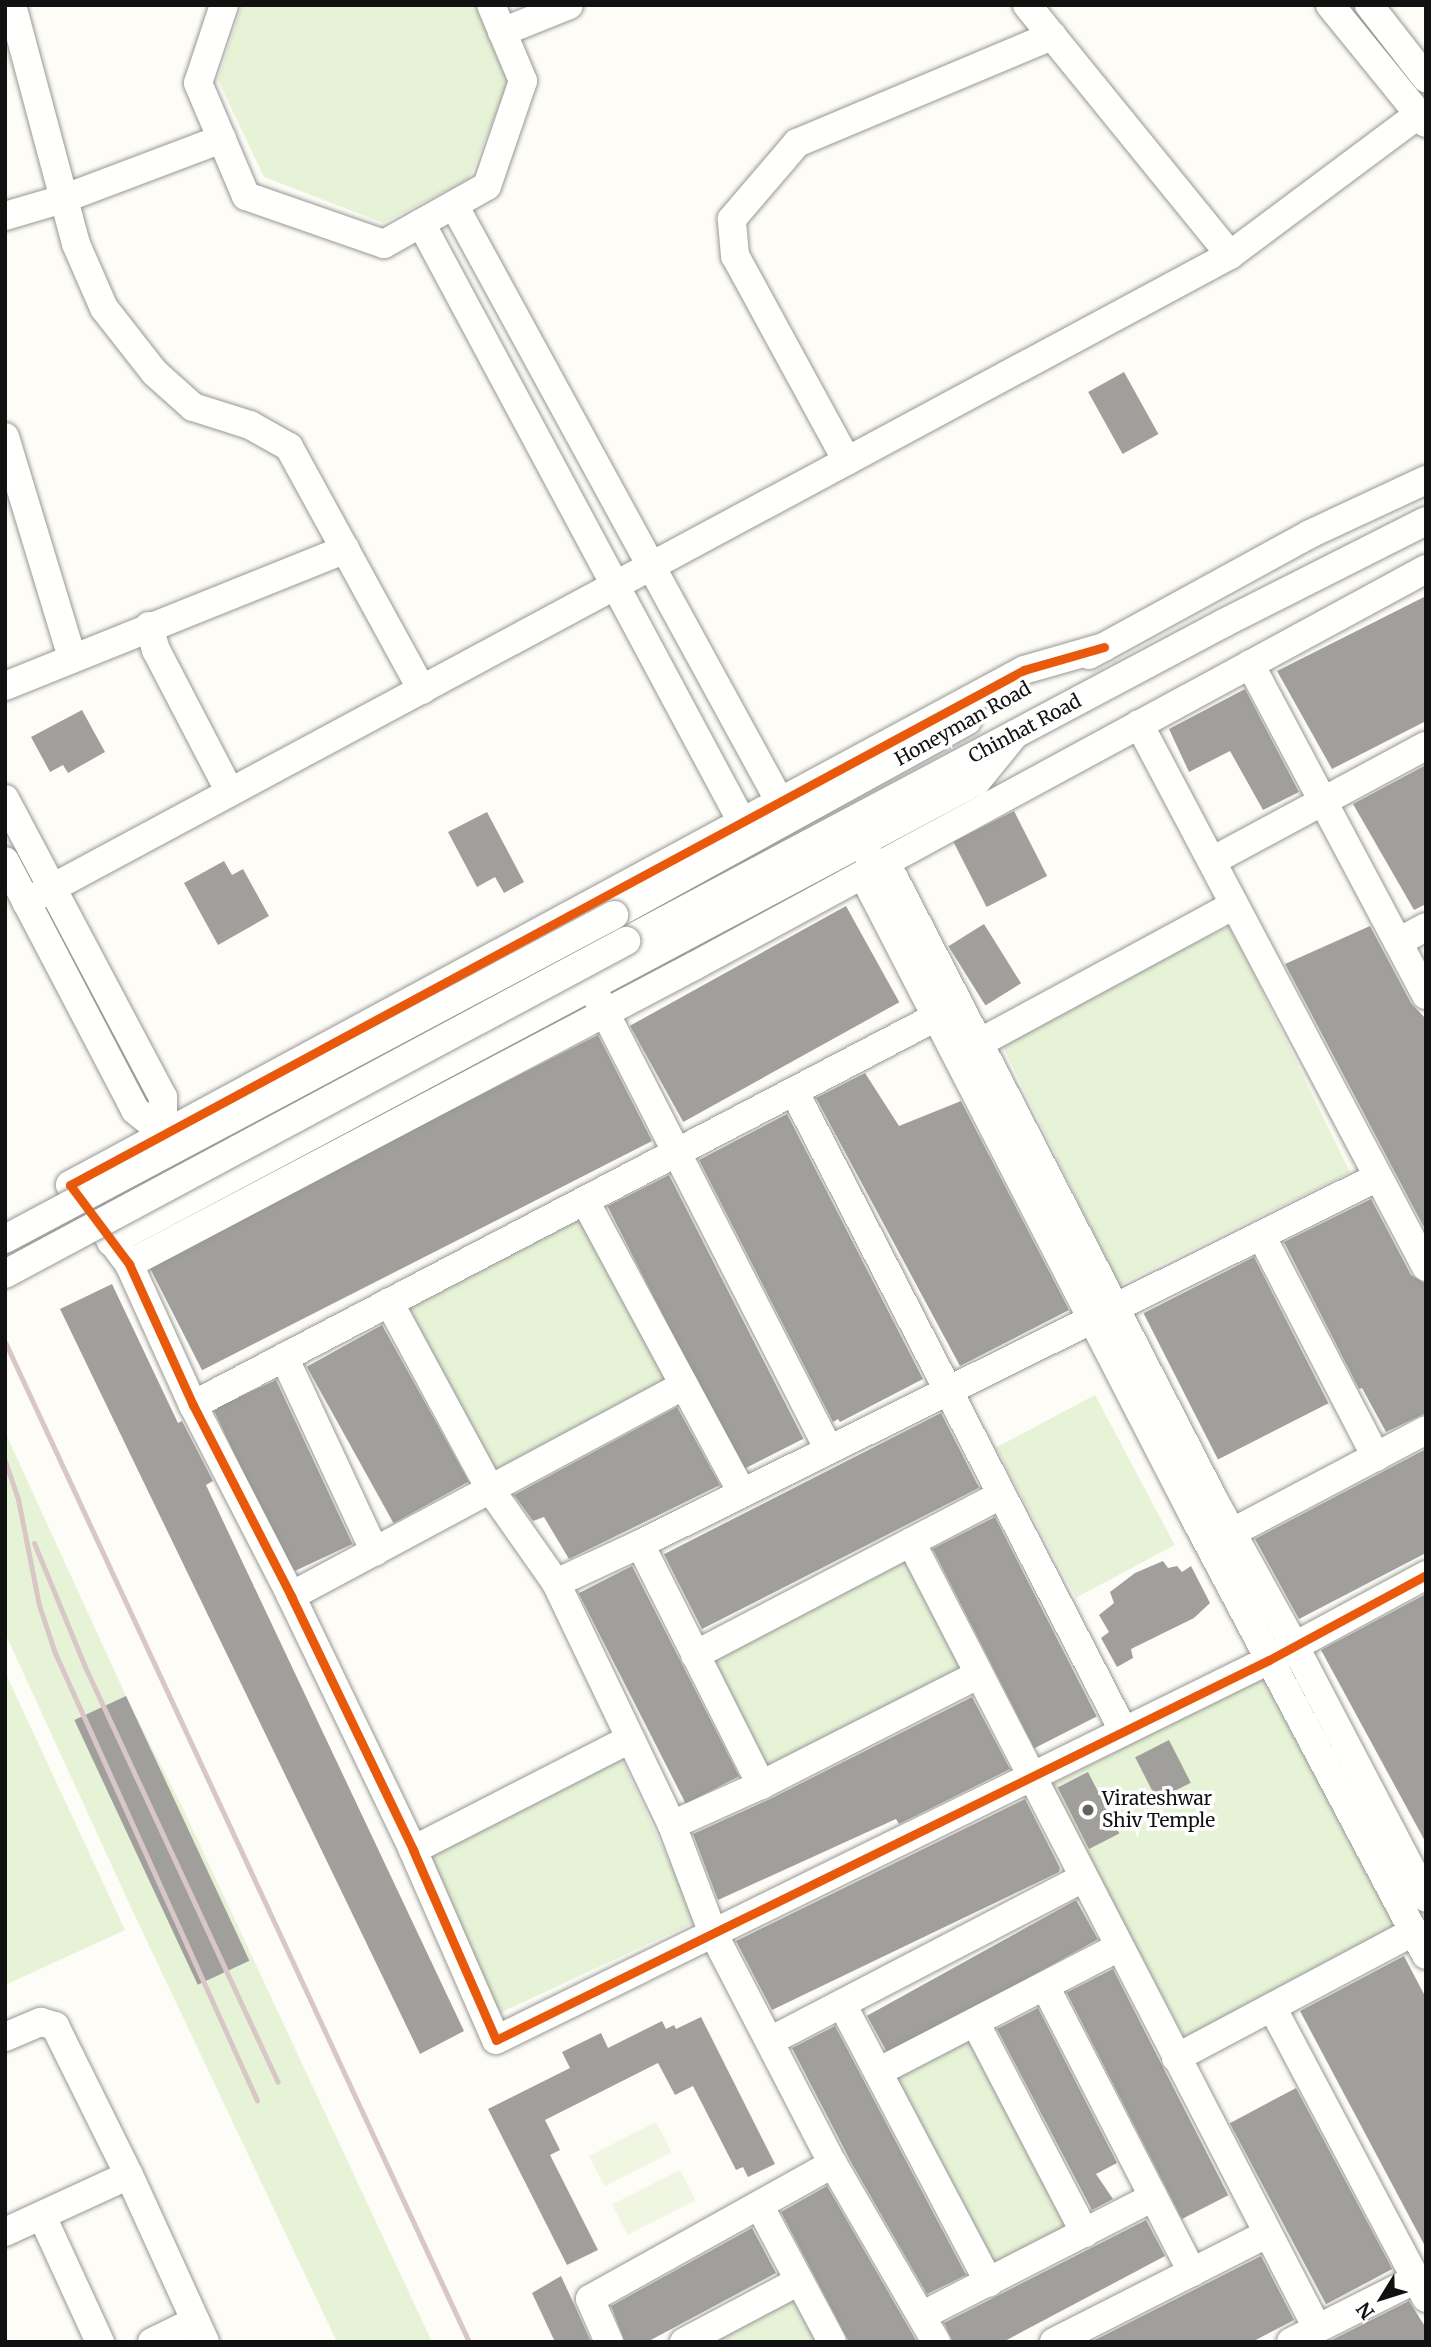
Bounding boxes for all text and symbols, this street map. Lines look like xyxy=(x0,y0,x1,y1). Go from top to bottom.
street label: Honeyman Road xyxy=(891,677,1035,771)
street label: Chinhat Road xyxy=(965,690,1085,768)
place label: Virateshwar Shiv Temple xyxy=(1102,1788,1215,1832)
marker: Virateshwar Shiv Temple xyxy=(1080,1802,1096,1818)
north arrow xyxy=(1347,2263,1417,2333)
text: N xyxy=(1351,2298,1380,2324)

